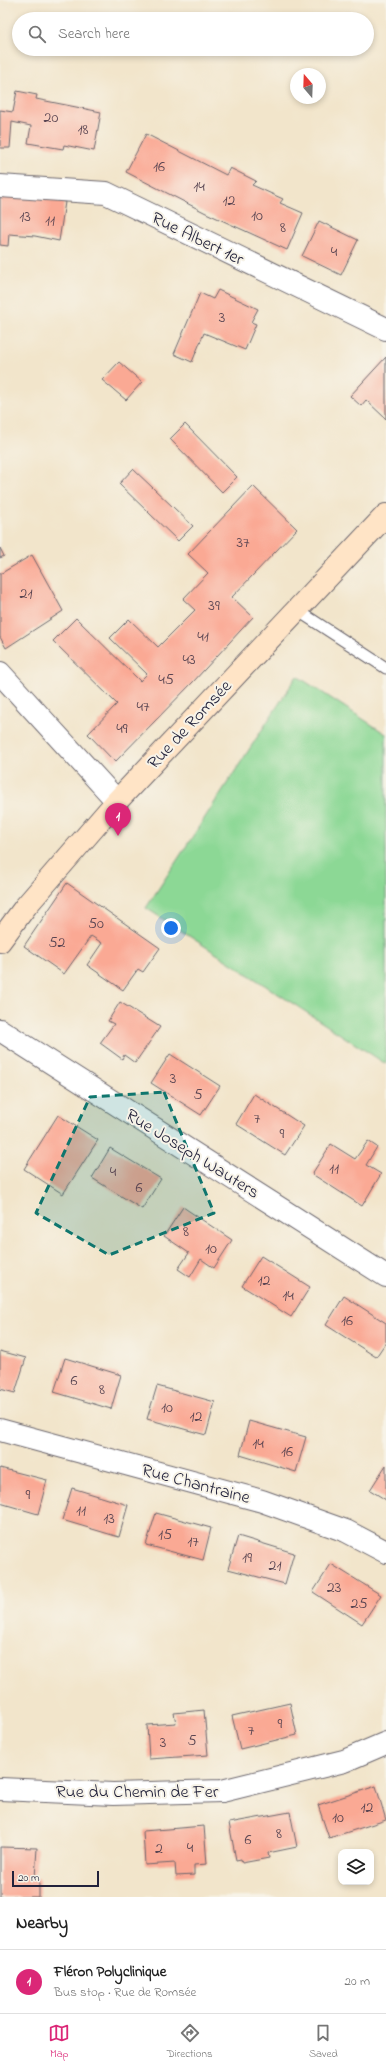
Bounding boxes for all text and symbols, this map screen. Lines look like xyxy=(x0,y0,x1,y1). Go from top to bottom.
search box xyxy=(12,12,374,56)
icon: search xyxy=(26,23,48,45)
text: Search here xyxy=(58,23,130,45)
north arrow xyxy=(290,68,326,104)
house number: 20 xyxy=(44,106,59,130)
house number: 18 xyxy=(77,118,89,142)
house number: 16 xyxy=(153,155,165,179)
house number: 14 xyxy=(193,175,205,199)
house number: 12 xyxy=(222,189,236,213)
house number: 10 xyxy=(251,204,263,228)
house number: 13 xyxy=(19,205,31,229)
street label: Rue Albert 1er xyxy=(147,206,248,274)
house number: 11 xyxy=(45,209,55,233)
house number: 8 xyxy=(280,216,286,240)
house number: 4 xyxy=(331,240,338,264)
house number: 3 xyxy=(219,306,225,330)
house number: 37 xyxy=(236,531,250,555)
house number: 21 xyxy=(19,582,33,606)
house number: 39 xyxy=(208,594,220,618)
house number: 41 xyxy=(197,625,209,649)
house number: 43 xyxy=(182,648,196,672)
house number: 45 xyxy=(158,668,174,692)
street label: Rue de Romsée xyxy=(142,674,239,776)
house number: 47 xyxy=(136,695,150,719)
house number: 49 xyxy=(116,717,128,741)
pin: 1 xyxy=(105,803,131,836)
house number: 50 xyxy=(88,912,104,936)
your location xyxy=(161,918,181,938)
house number: 52 xyxy=(48,931,66,955)
house number: 3 xyxy=(170,1067,176,1091)
house number: 5 xyxy=(193,1083,203,1107)
street label: Rue Joseph Wauters xyxy=(120,1103,264,1206)
house number: 7 xyxy=(254,1107,261,1131)
house number: 9 xyxy=(280,1122,285,1146)
house number: 11 xyxy=(329,1157,339,1181)
house number: 4 xyxy=(110,1160,117,1184)
house number: 6 xyxy=(135,1176,143,1200)
house number: 8 xyxy=(183,1220,189,1244)
house number: 10 xyxy=(205,1237,217,1261)
house number: 12 xyxy=(257,1269,271,1293)
house number: 14 xyxy=(282,1284,294,1308)
house number: 16 xyxy=(341,1309,353,1333)
house number: 6 xyxy=(70,1369,78,1393)
house number: 8 xyxy=(99,1378,105,1402)
house number: 10 xyxy=(161,1396,173,1420)
house number: 12 xyxy=(189,1405,203,1429)
house number: 14 xyxy=(252,1432,264,1456)
house number: 16 xyxy=(281,1440,293,1464)
street label: Rue Chantraine xyxy=(138,1458,254,1512)
house number: 9 xyxy=(26,1483,31,1507)
house number: 11 xyxy=(76,1499,86,1523)
house number: 13 xyxy=(103,1507,115,1531)
house number: 15 xyxy=(158,1523,172,1547)
house number: 17 xyxy=(187,1530,199,1554)
house number: 19 xyxy=(242,1546,252,1570)
house number: 21 xyxy=(268,1554,282,1578)
house number: 23 xyxy=(327,1576,341,1600)
house number: 25 xyxy=(350,1592,368,1616)
house number: 9 xyxy=(278,1712,283,1736)
house number: 7 xyxy=(248,1719,255,1743)
house number: 5 xyxy=(187,1729,197,1753)
house number: 3 xyxy=(160,1731,166,1755)
street label: Rue du Chemin de Fer xyxy=(56,1780,219,1806)
house number: 12 xyxy=(360,1796,374,1820)
house number: 10 xyxy=(332,1806,344,1830)
house number: 8 xyxy=(276,1822,282,1846)
house number: 6 xyxy=(244,1828,252,1852)
house number: 4 xyxy=(187,1836,194,1860)
house number: 2 xyxy=(155,1837,163,1861)
map controls xyxy=(338,1849,374,1885)
button: layers xyxy=(338,1849,374,1885)
scale bar xyxy=(12,1869,99,1888)
text: 20 m xyxy=(18,1870,40,1886)
text: Nearby xyxy=(16,1911,68,1936)
text: Fléron Polyclinique xyxy=(54,1961,166,1983)
text: 1 xyxy=(27,1972,31,1991)
text: 20 m xyxy=(345,1972,370,1991)
text: Bus stop · Rue de Romsée xyxy=(54,1983,196,2002)
tab: Map xyxy=(48,2022,70,2062)
tab: Directions xyxy=(167,2022,213,2062)
tab: Saved xyxy=(309,2022,338,2062)

